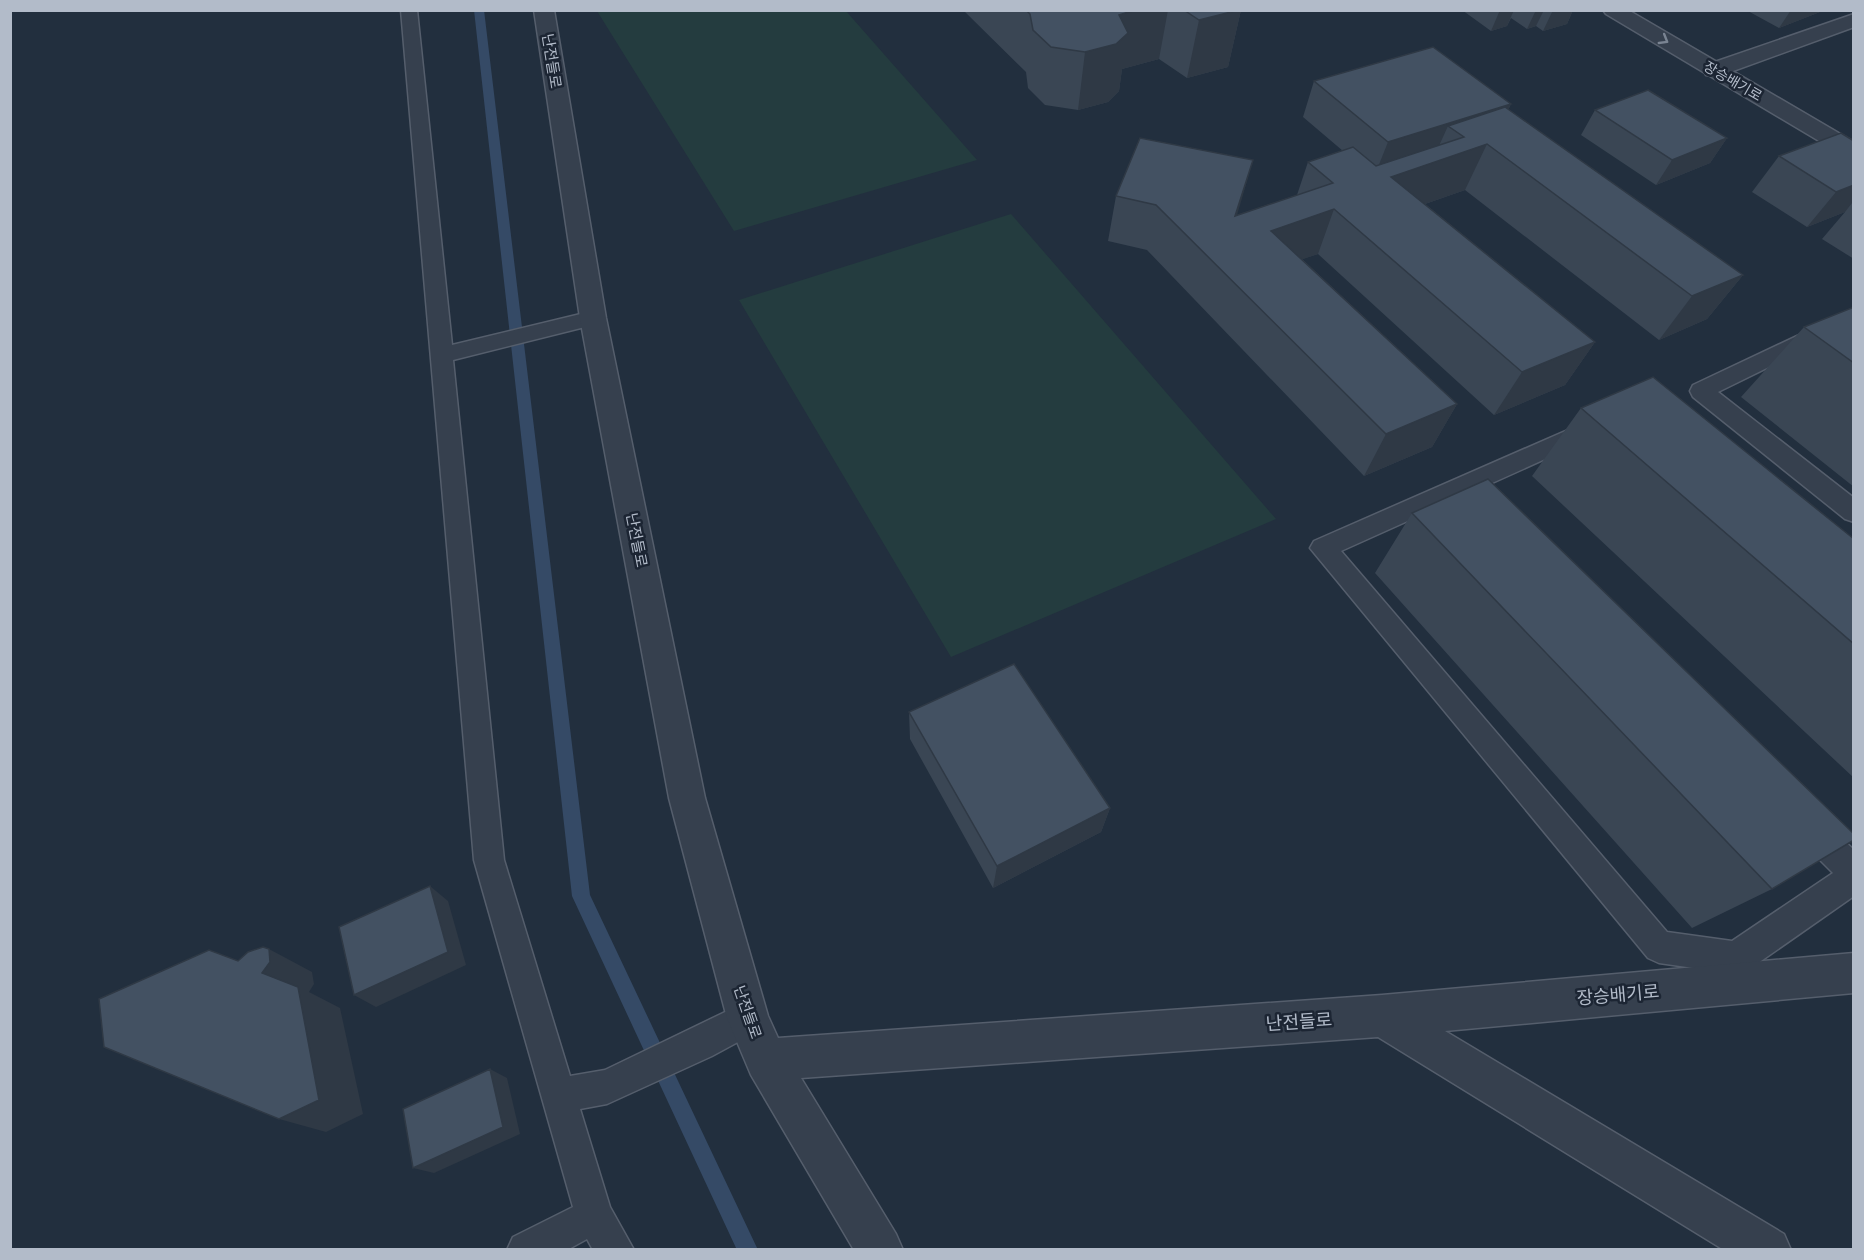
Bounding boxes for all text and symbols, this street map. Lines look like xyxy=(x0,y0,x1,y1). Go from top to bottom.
street label: 난전들로 xyxy=(539,32,565,90)
one-way arrow xyxy=(1658,33,1668,45)
street label: 장승배기로 xyxy=(1701,58,1765,104)
street label: 난전들로 xyxy=(623,511,651,569)
street label: 장승배기로 xyxy=(1576,981,1660,1009)
street label: 난전들로 xyxy=(731,983,765,1041)
street label: 난전들로 xyxy=(1265,1010,1333,1034)

